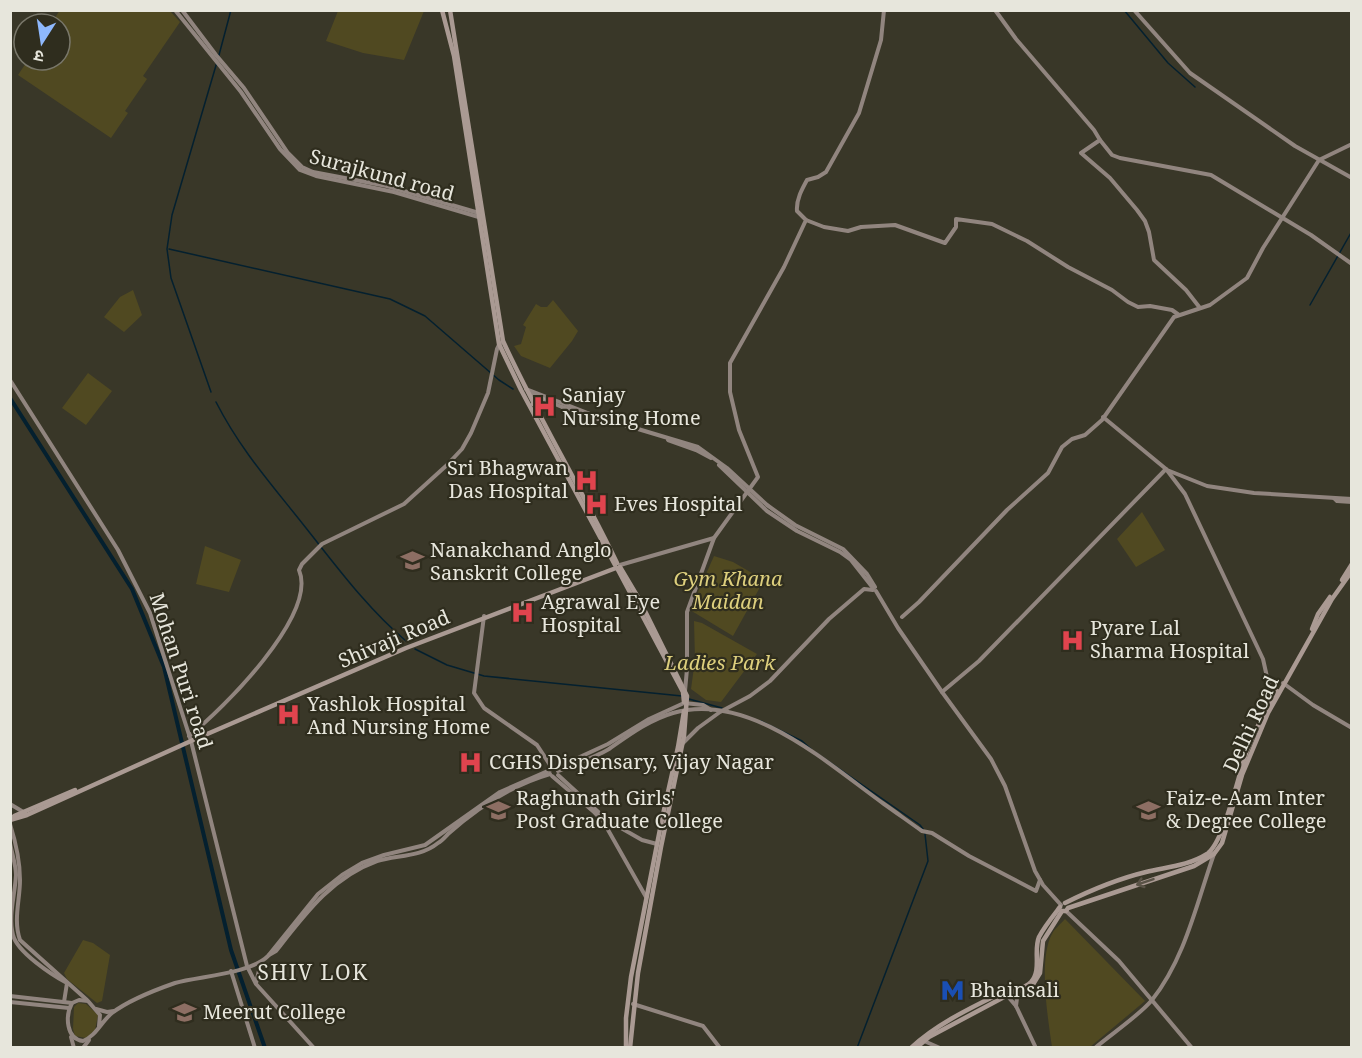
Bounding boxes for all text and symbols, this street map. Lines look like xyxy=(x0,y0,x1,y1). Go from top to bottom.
north arrow xyxy=(12,12,72,72)
text: उ xyxy=(31,45,46,68)
street label: Surajkund road xyxy=(307,142,458,207)
place label: Sanjay Nursing Home xyxy=(562,381,701,431)
hospital icon: Sanjay Nursing Home xyxy=(531,394,557,420)
place label: Sri Bhagwan Das Hospital xyxy=(447,454,568,504)
hospital icon: Sri Bhagwan Das Hospital xyxy=(573,467,599,493)
place label: Eves Hospital xyxy=(614,490,743,517)
hospital icon: Eves Hospital xyxy=(583,491,609,517)
place label: Nanakchand Anglo Sanskrit College xyxy=(430,536,612,586)
school or university icon: Nanakchand Anglo Sanskrit College xyxy=(399,548,425,574)
park label: Gym Khana Maidan xyxy=(673,565,783,615)
place label: Agrawal Eye Hospital xyxy=(541,588,660,638)
street label: Mohan Puri road xyxy=(144,589,219,752)
hospital icon: Agrawal Eye Hospital xyxy=(510,600,536,626)
street label: Shivaji Road xyxy=(334,603,454,674)
place label: Pyare Lal Sharma Hospital xyxy=(1090,614,1249,664)
hospital icon: Pyare Lal Sharma Hospital xyxy=(1059,627,1085,653)
park label: Ladies Park xyxy=(664,649,776,676)
street label: Delhi Road xyxy=(1216,671,1285,777)
place label: Yashlok Hospital And Nursing Home xyxy=(306,690,490,740)
hospital icon: Yashlok Hospital And Nursing Home xyxy=(276,702,302,728)
place label: CGHS Dispensary, Vijay Nagar xyxy=(489,748,775,775)
hospital icon: CGHS Dispensary, Vijay Nagar xyxy=(458,749,484,775)
place label: Raghunath Girls' Post Graduate College xyxy=(516,784,723,834)
place label: Faiz-e-Aam Inter & Degree College xyxy=(1166,784,1326,834)
school or university icon: Raghunath Girls' Post Graduate College xyxy=(485,797,511,823)
school or university icon: Faiz-e-Aam Inter & Degree College xyxy=(1135,797,1161,823)
one-way arrow xyxy=(1136,877,1155,888)
district label: SHIV LOK xyxy=(258,958,368,986)
place label: Bhainsali xyxy=(970,976,1060,1003)
metro station icon: Bhainsali xyxy=(939,977,965,1003)
place label: Meerut College xyxy=(203,998,346,1025)
school or university icon: Meerut College xyxy=(172,999,198,1025)

